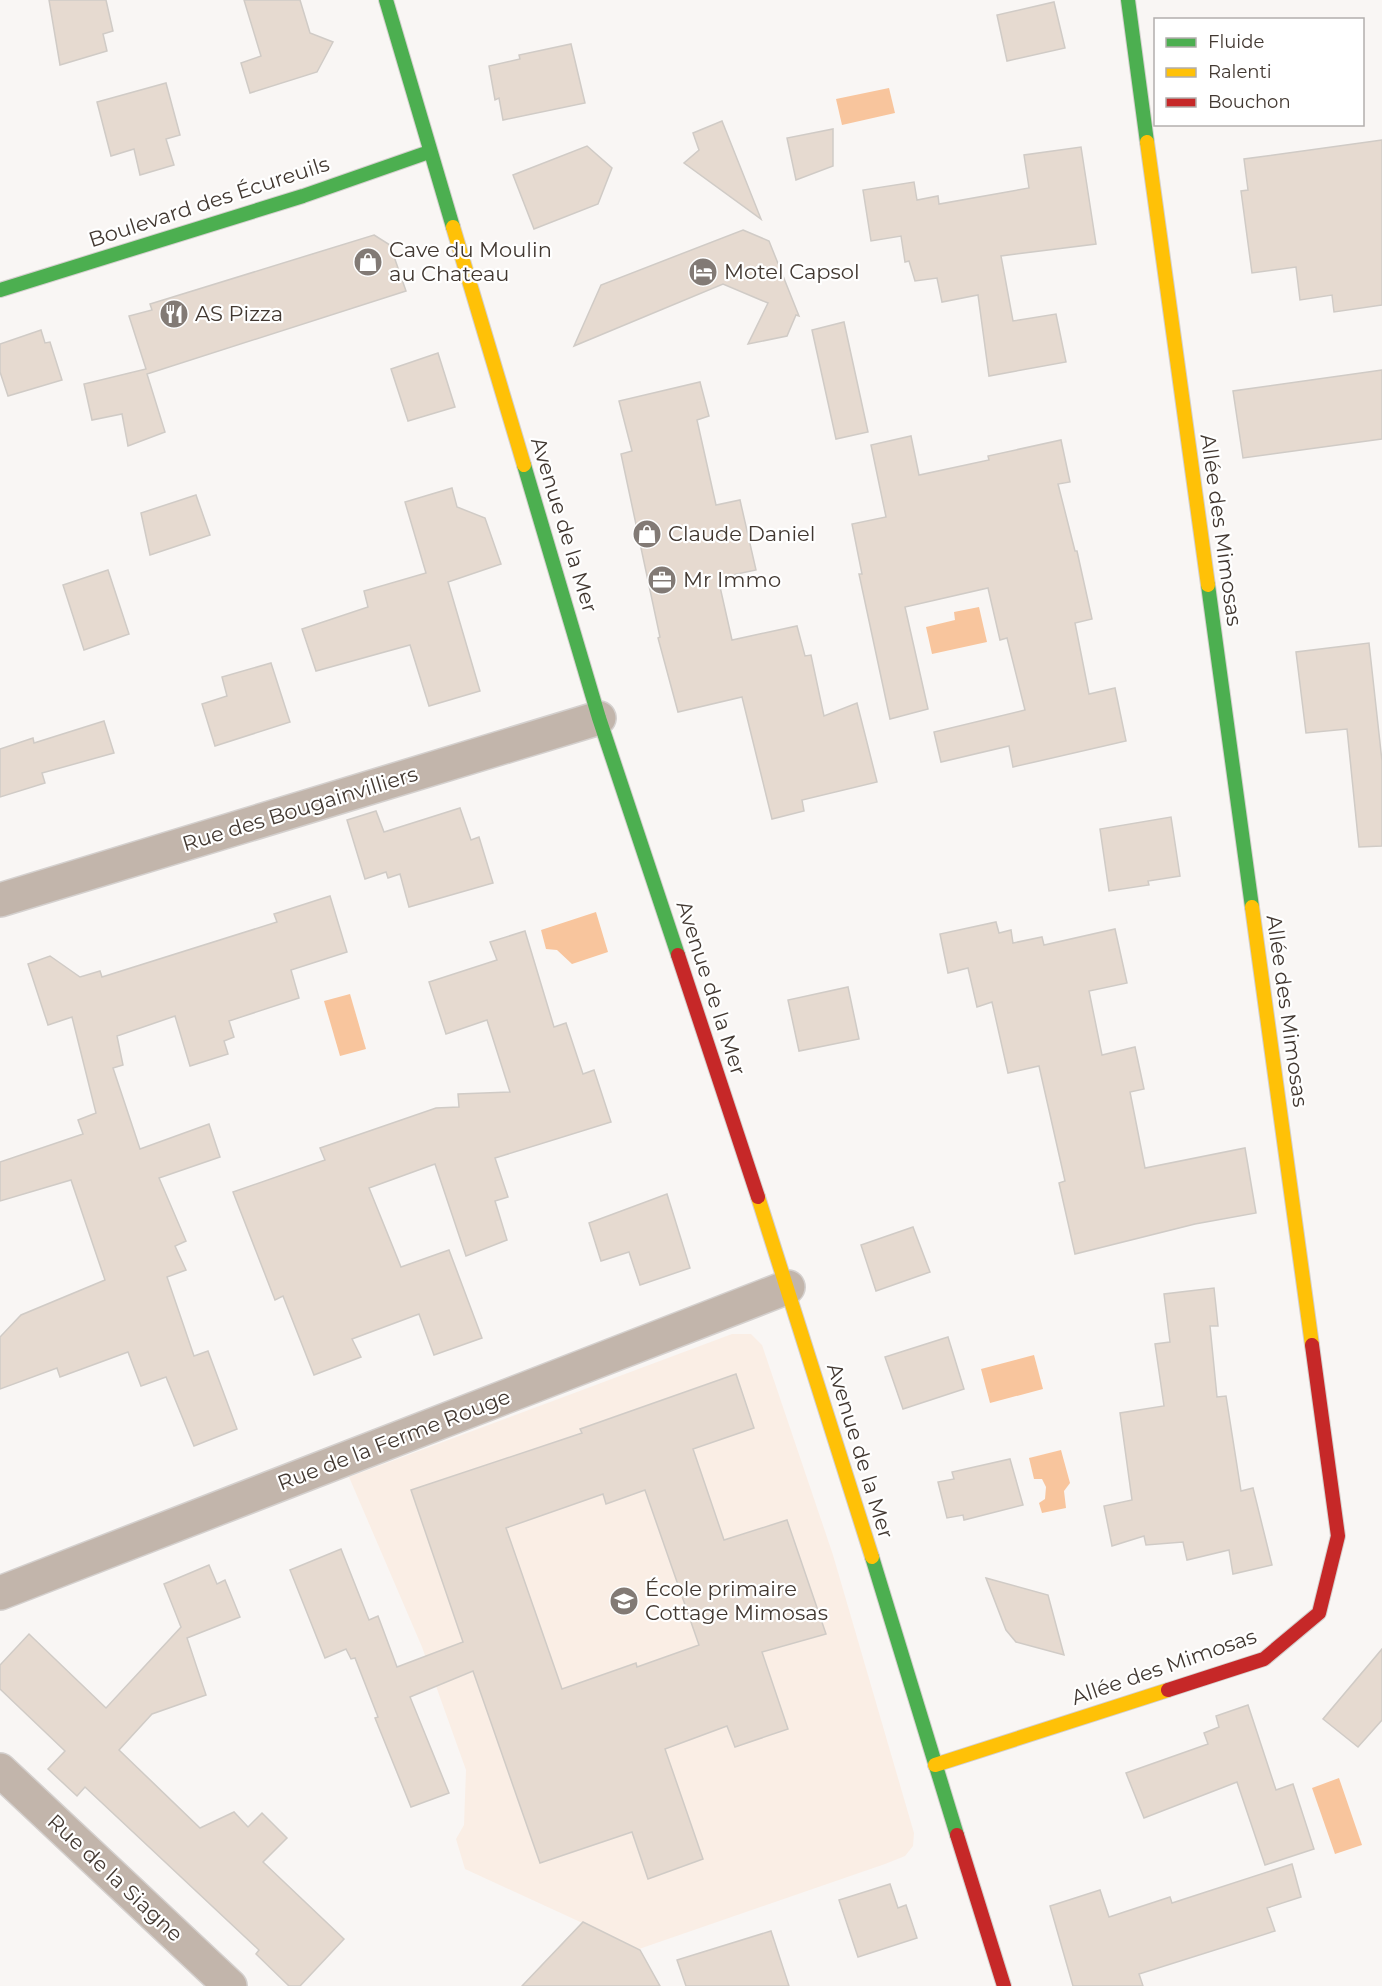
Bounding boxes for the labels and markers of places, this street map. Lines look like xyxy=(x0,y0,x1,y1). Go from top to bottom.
place label: Cave du Moulin au Chateau xyxy=(389,237,552,286)
shop icon: Cave du Moulin au Chateau xyxy=(352,246,384,278)
hotel icon: Motel Capsol xyxy=(687,256,719,288)
place label: Motel Capsol xyxy=(724,259,860,284)
restaurant icon: AS Pizza xyxy=(158,298,190,330)
place label: AS Pizza xyxy=(195,301,283,326)
shop icon: Claude Daniel xyxy=(631,518,663,550)
place label: Claude Daniel xyxy=(668,521,815,546)
office icon: Mr Immo xyxy=(646,564,678,596)
place label: Mr Immo xyxy=(683,567,781,592)
place label: École primaire Cottage Mimosas xyxy=(645,1576,828,1625)
school or university icon: École primaire Cottage Mimosas xyxy=(608,1585,640,1617)

